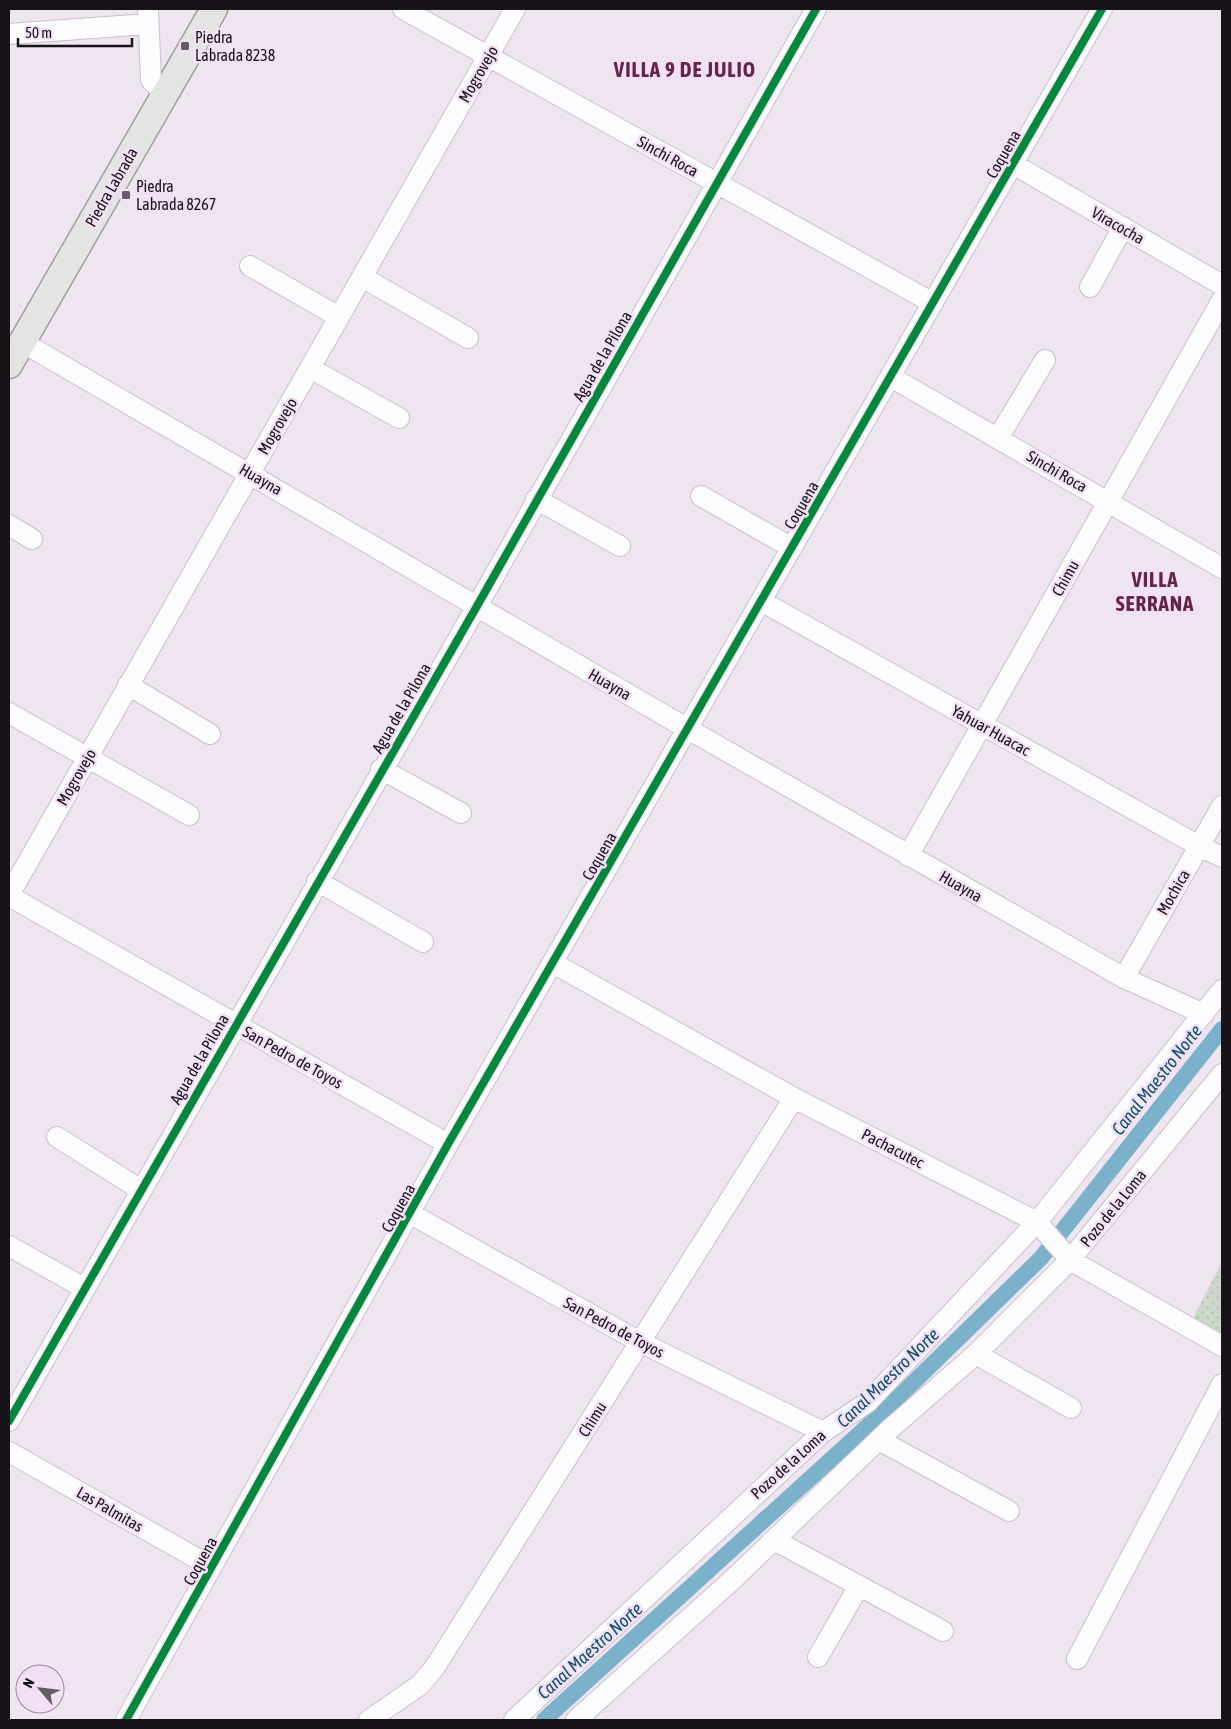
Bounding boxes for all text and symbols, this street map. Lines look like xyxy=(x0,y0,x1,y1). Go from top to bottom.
scale bar xyxy=(18,15,131,47)
text: 50 m xyxy=(25,24,52,41)
place label: Piedra Labrada 8238 xyxy=(195,28,275,64)
marker: Piedra Labrada 8238 xyxy=(179,40,191,52)
street label: Mogrovejo xyxy=(455,43,502,106)
district label: VILLA 9 DE JULIO xyxy=(613,57,756,81)
street label: Coquena xyxy=(982,127,1025,182)
street label: Sinchi Roca xyxy=(635,132,701,180)
street label: Piedra Labrada xyxy=(81,144,141,230)
place label: Piedra Labrada 8267 xyxy=(136,177,216,213)
marker: Piedra Labrada 8267 xyxy=(120,189,132,201)
street label: Viracocha xyxy=(1088,203,1148,247)
street label: Agua de la Pilona xyxy=(569,308,636,405)
street label: Mogrovejo xyxy=(254,395,301,458)
street label: Sinchi Roca xyxy=(1024,447,1090,495)
street label: Huayna xyxy=(236,460,286,499)
street label: Coquena xyxy=(780,478,823,533)
street label: Chimu xyxy=(1048,557,1082,599)
district label: VILLA SERRANA xyxy=(1116,567,1194,615)
street label: Agua de la Pilona xyxy=(368,660,435,757)
street label: Huayna xyxy=(585,665,635,704)
street label: Yahuar Huacac xyxy=(949,701,1034,759)
street label: Mogrovejo xyxy=(53,746,100,809)
street label: Coquena xyxy=(578,829,621,884)
street label: Mochica xyxy=(1153,866,1193,918)
street label: Huayna xyxy=(936,867,986,906)
street label: Agua de la Pilona xyxy=(166,1011,233,1108)
water label: Canal Maestro Norte xyxy=(1107,1020,1206,1139)
street label: San Pedro de Toyos xyxy=(240,1022,346,1093)
street label: Pachacutec xyxy=(859,1125,927,1171)
street label: Pozo de la Loma xyxy=(1076,1166,1150,1250)
street label: Coquena xyxy=(377,1181,419,1236)
street label: San Pedro de Toyos xyxy=(560,1293,668,1362)
water label: Canal Maestro Norte xyxy=(832,1324,943,1432)
street label: Chimu xyxy=(574,1398,610,1440)
street label: Pozo de la Loma xyxy=(747,1426,829,1502)
street label: Las Palmitas xyxy=(74,1483,147,1535)
street label: Coquena xyxy=(179,1534,221,1589)
water label: Canal Maestro Norte xyxy=(533,1598,646,1703)
north arrow xyxy=(15,1664,65,1714)
text: N xyxy=(20,1675,38,1690)

